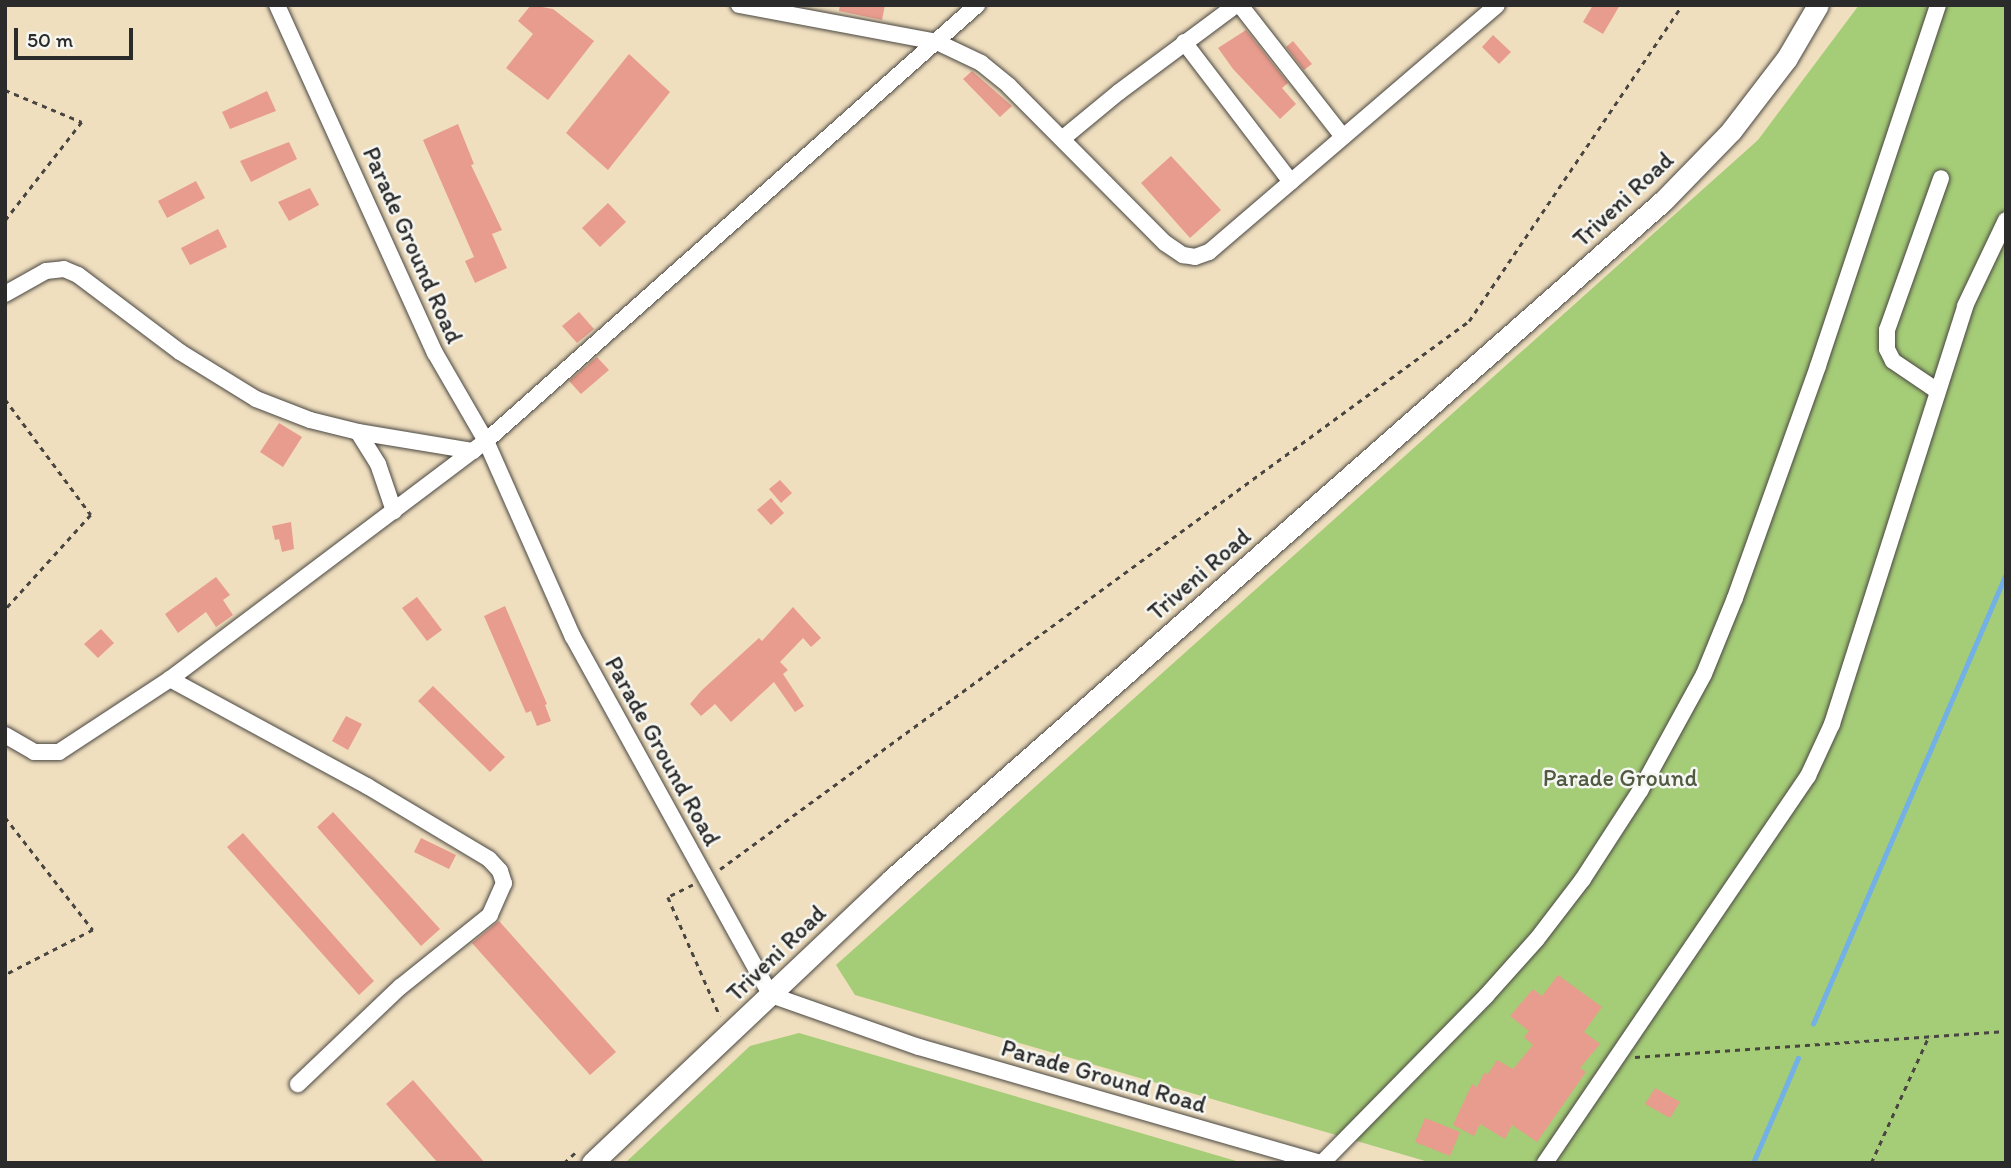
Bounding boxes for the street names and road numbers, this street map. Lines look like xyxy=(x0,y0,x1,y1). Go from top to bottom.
street label: Parade Ground Road xyxy=(357,143,469,347)
street label: Triveni Road xyxy=(1567,145,1679,253)
street label: Triveni Road xyxy=(1142,522,1256,626)
street label: Parade Ground Road xyxy=(599,652,727,850)
street label: Triveni Road xyxy=(720,899,832,1007)
street label: Parade Ground Road xyxy=(999,1033,1209,1119)

